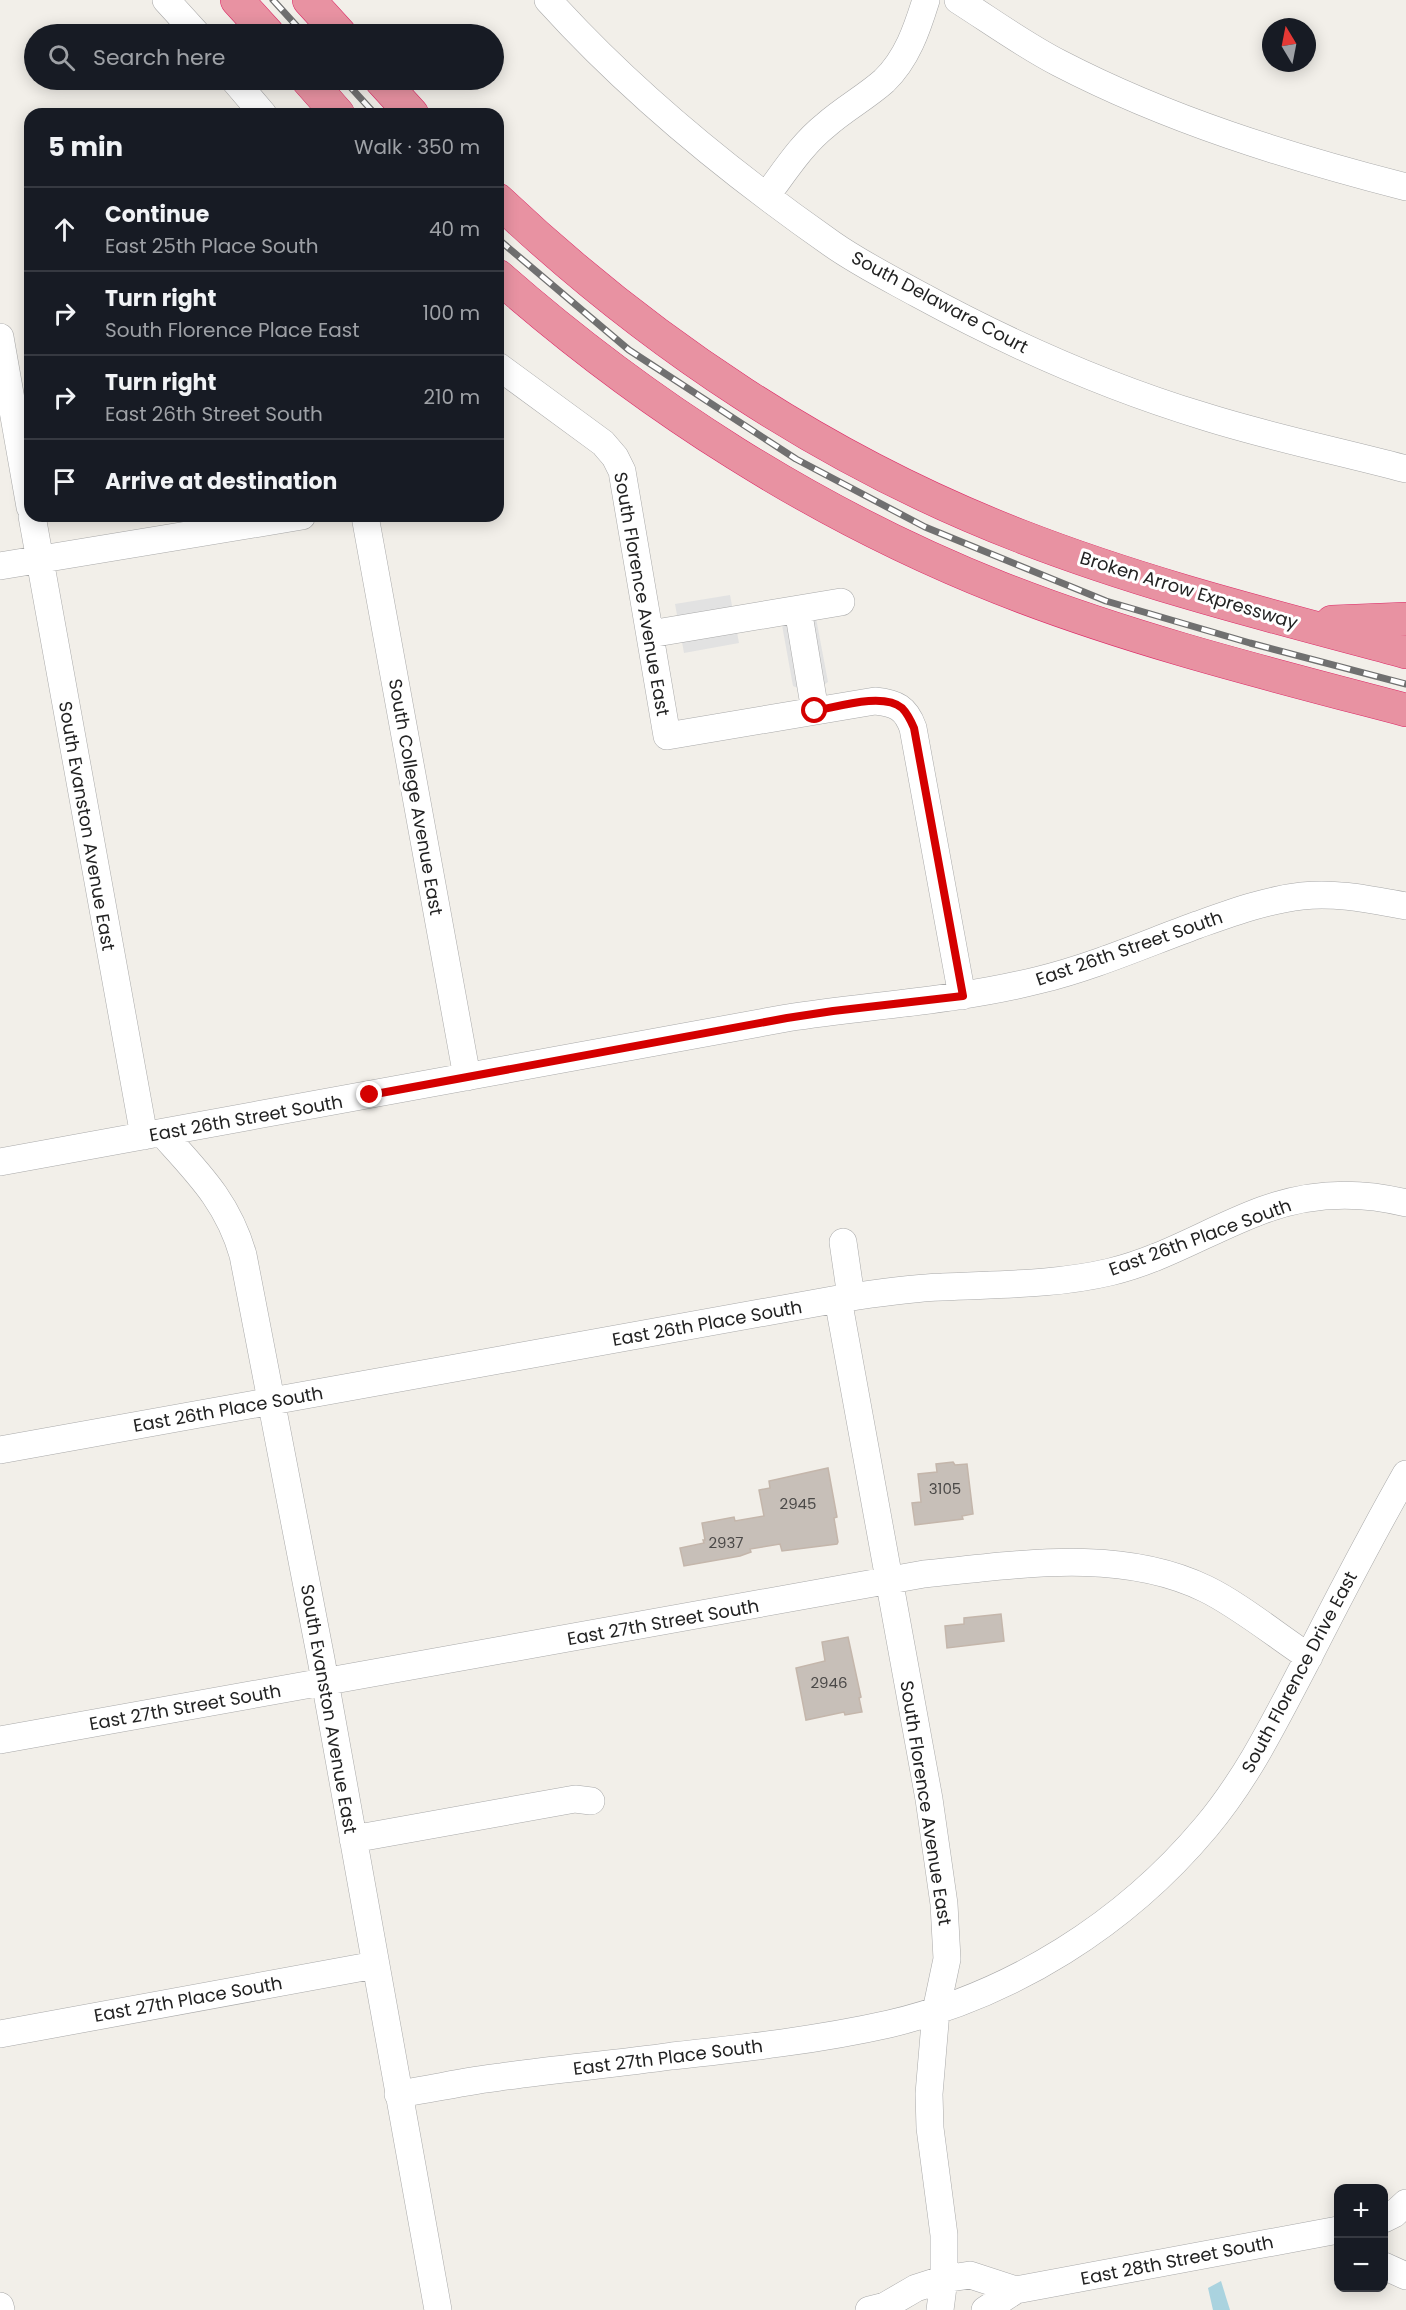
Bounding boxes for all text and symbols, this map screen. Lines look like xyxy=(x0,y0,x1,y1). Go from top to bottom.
north arrow xyxy=(1262,18,1316,72)
search box xyxy=(24,24,504,90)
icon: search xyxy=(45,41,78,74)
text: Search here xyxy=(93,42,226,73)
text: 5 min xyxy=(48,129,123,165)
text: Walk · 350 m xyxy=(354,133,480,161)
text: Continue xyxy=(105,199,209,230)
icon: ahead xyxy=(48,213,81,246)
text: 40 m xyxy=(429,215,480,243)
text: East 25th Place South xyxy=(105,232,319,260)
street label: South Delaware Court xyxy=(847,245,1033,359)
text: Turn right xyxy=(105,283,216,314)
icon: right xyxy=(48,297,81,330)
text: 100 m xyxy=(423,299,480,327)
text: South Florence Place East xyxy=(105,316,360,344)
text: Turn right xyxy=(105,367,216,398)
icon: right xyxy=(48,381,81,414)
text: 210 m xyxy=(424,383,480,411)
text: East 26th Street South xyxy=(105,400,323,428)
icon: arrive xyxy=(48,465,81,498)
text: Arrive at destination xyxy=(105,466,337,497)
street label: South Florence Avenue East xyxy=(608,470,676,718)
street label: Broken Arrow Expressway xyxy=(1077,545,1301,635)
street label: South College Avenue East xyxy=(383,677,449,917)
route start xyxy=(801,697,827,723)
street label: South Evanston Avenue East xyxy=(53,699,121,953)
street label: East 26th Street South xyxy=(1032,904,1226,992)
route end xyxy=(356,1081,382,1107)
street label: East 26th Street South xyxy=(147,1089,345,1147)
street label: East 26th Place South xyxy=(1105,1192,1295,1282)
street label: East 26th Place South xyxy=(610,1294,804,1352)
street label: East 26th Place South xyxy=(131,1380,325,1438)
house number: 3105 xyxy=(929,1478,961,1499)
house number: 2945 xyxy=(780,1493,816,1514)
house number: 2937 xyxy=(708,1532,744,1553)
street label: South Florence Drive East xyxy=(1235,1567,1363,1777)
street label: South Evanston Avenue East xyxy=(295,1582,363,1836)
street label: East 27th Street South xyxy=(565,1593,761,1651)
house number: 2946 xyxy=(810,1672,848,1693)
street label: East 27th Street South xyxy=(87,1678,283,1736)
street label: South Florence Avenue East xyxy=(894,1679,958,1927)
street label: East 27th Place South xyxy=(92,1970,284,2028)
street label: East 27th Place South xyxy=(572,2033,764,2081)
map controls xyxy=(1334,2184,1388,2292)
button: + xyxy=(1334,2184,1388,2238)
street label: East 28th Street South xyxy=(1078,2229,1276,2291)
button: − xyxy=(1334,2238,1388,2292)

